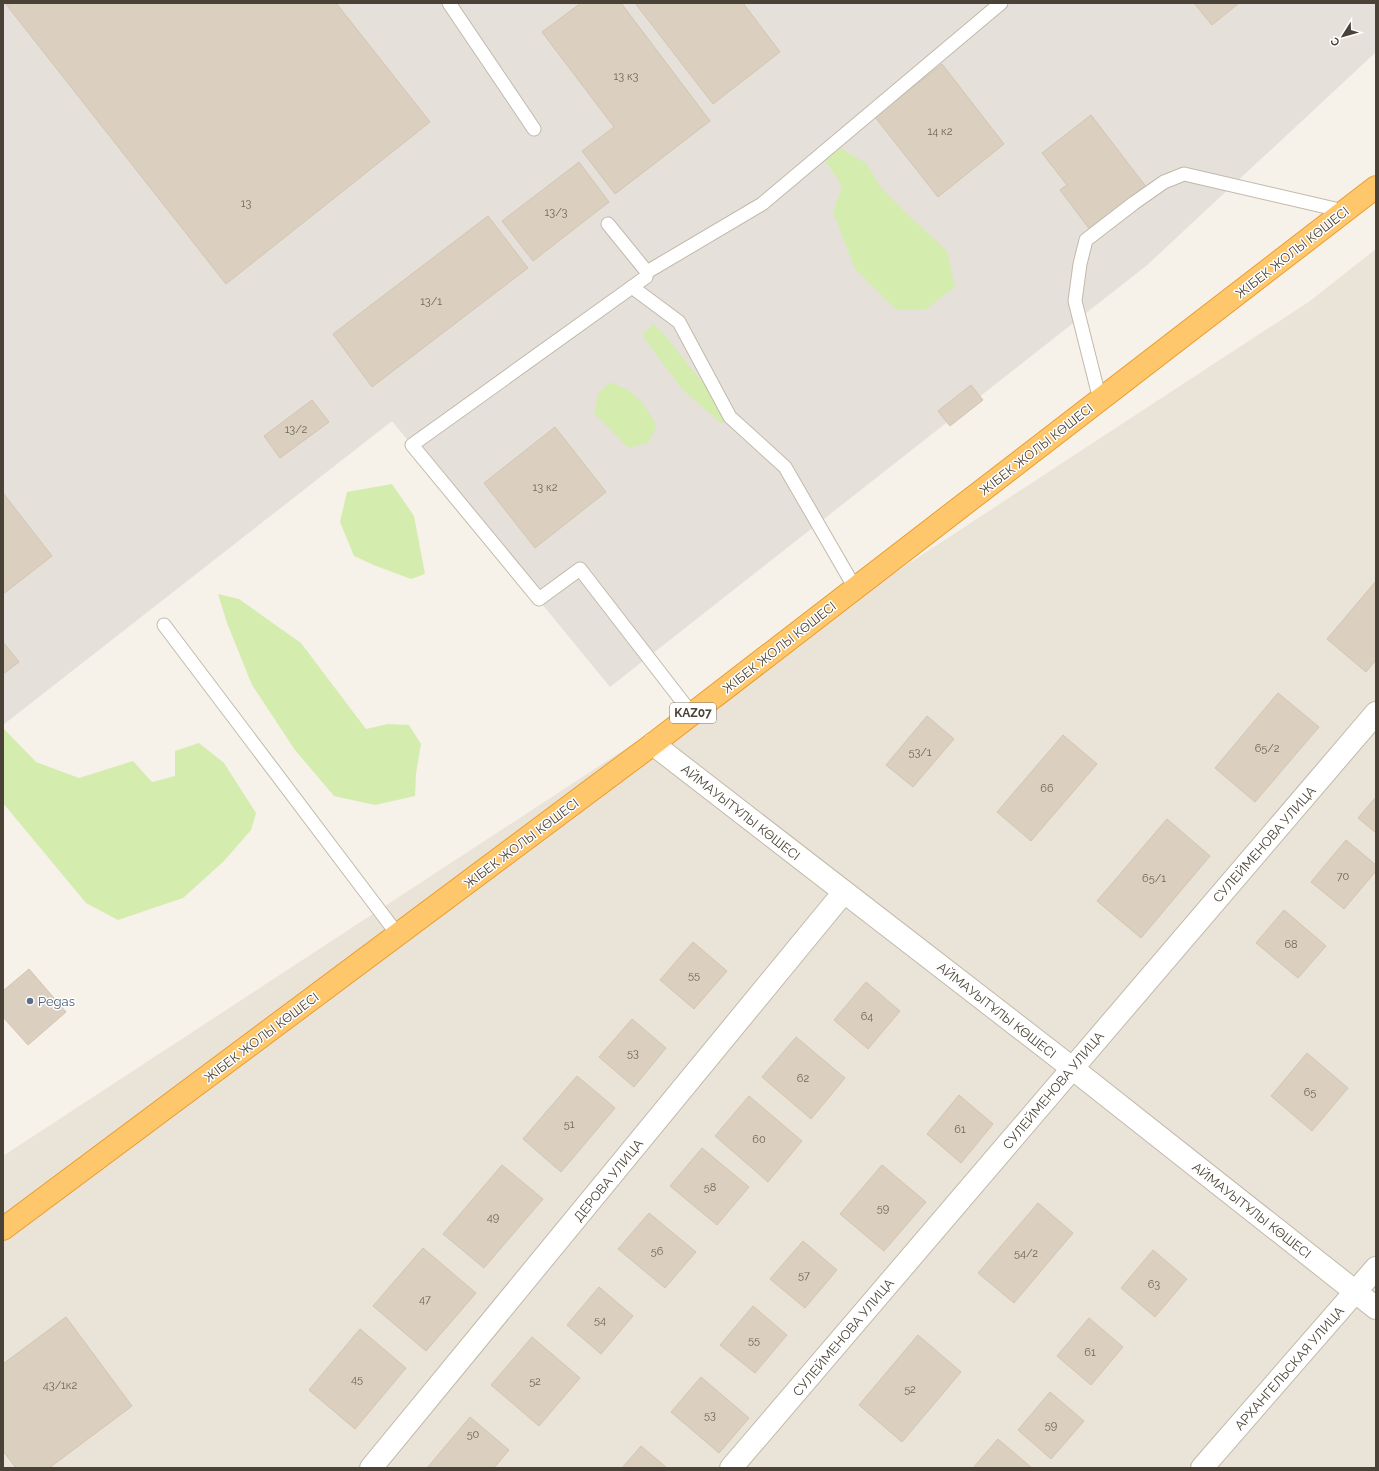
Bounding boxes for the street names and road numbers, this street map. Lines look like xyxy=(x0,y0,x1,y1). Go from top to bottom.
street label: ЖІБЕК ЖОЛЫ КӨШЕСІ xyxy=(1233,204,1352,301)
street label: ЖІБЕК ЖОЛЫ КӨШЕСІ xyxy=(977,401,1096,498)
street label: ЖІБЕК ЖОЛЫ КӨШЕСІ xyxy=(720,599,839,696)
road number: KAZ07 xyxy=(670,703,716,723)
street label: АЙМАУЫТҰЛЫ КӨШЕСІ xyxy=(678,761,803,863)
street label: СУЛЕЙМЕНОВА УЛИЦА xyxy=(1210,783,1319,905)
street label: ЖІБЕК ЖОЛЫ КӨШЕСІ xyxy=(461,795,582,891)
street label: АЙМАУЫТҰЛЫ КӨШЕСІ xyxy=(934,959,1059,1061)
street label: ЖІБЕК ЖОЛЫ КӨШЕСІ xyxy=(201,989,322,1085)
street label: СУЛЕЙМЕНОВА УЛИЦА xyxy=(1000,1028,1107,1152)
street label: ДЕРОВА УЛИЦА xyxy=(571,1136,646,1224)
street label: АЙМАУЫТҰЛЫ КӨШЕСІ xyxy=(1189,1159,1314,1261)
street label: СУЛЕЙМЕНОВА УЛИЦА xyxy=(790,1275,897,1399)
street label: АРХАНГЕЛЬСКАЯ УЛИЦА xyxy=(1232,1303,1347,1433)

